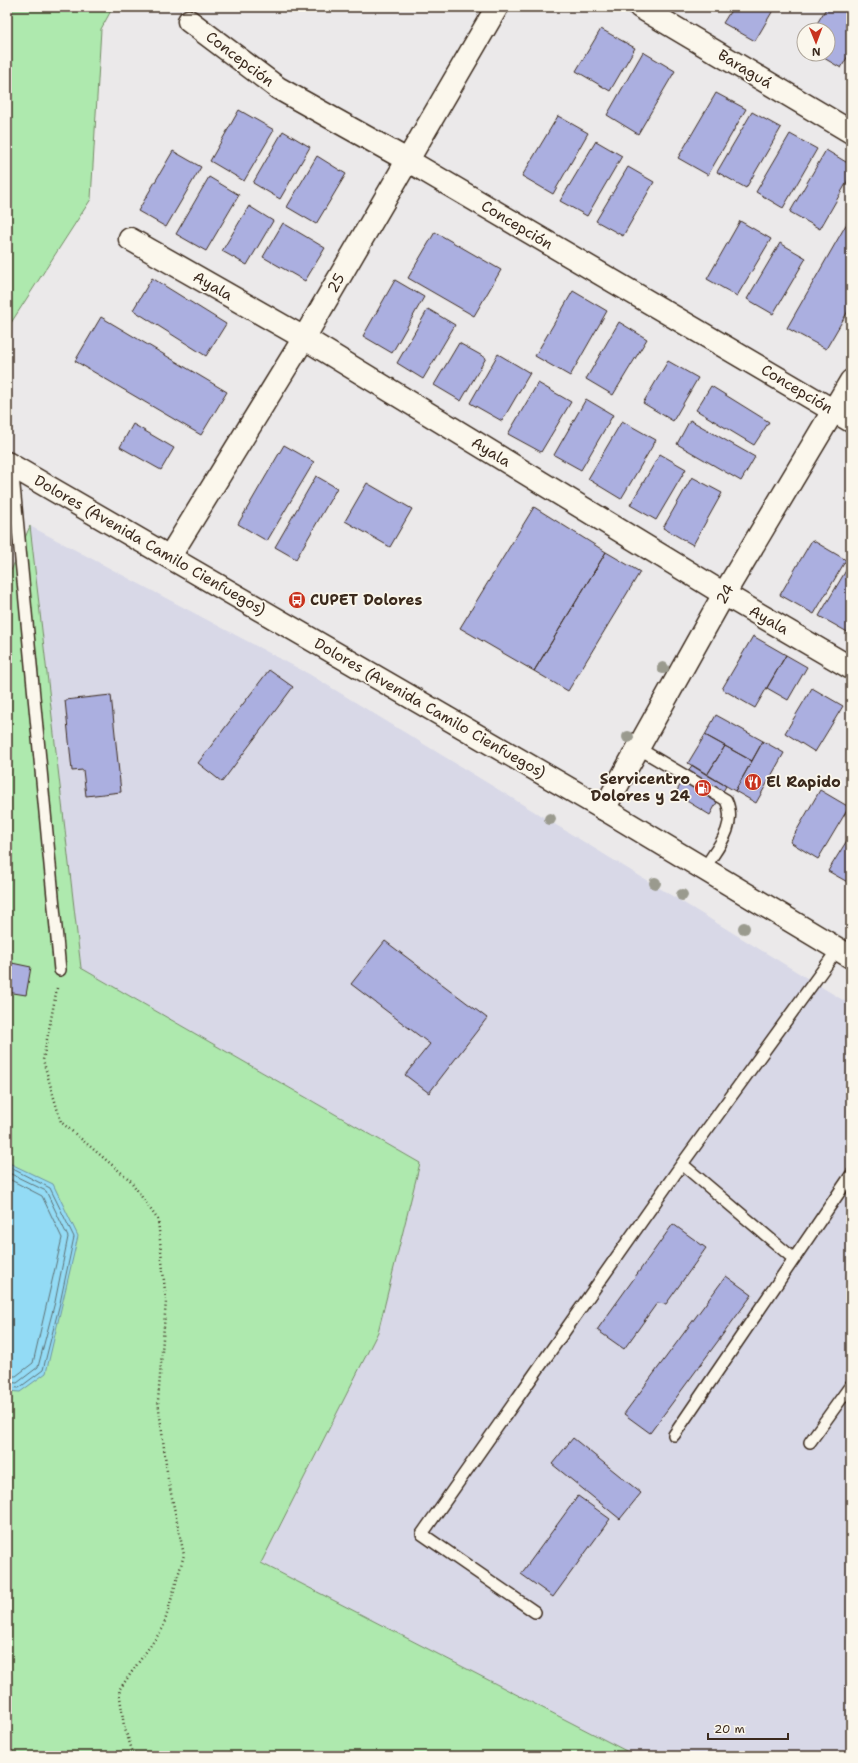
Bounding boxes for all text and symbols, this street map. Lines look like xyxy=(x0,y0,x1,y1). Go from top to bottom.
north arrow xyxy=(796,22,836,62)
street label: Concepción xyxy=(202,27,278,91)
text: N xyxy=(811,44,821,59)
street label: Baraguá xyxy=(714,45,776,93)
street label: Concepción xyxy=(477,196,557,254)
street label: Ayala xyxy=(190,267,237,306)
street label: 25 xyxy=(322,270,350,296)
street label: Concepción xyxy=(757,360,837,418)
street label: Ayala xyxy=(468,432,515,472)
street label: Dolores (Avenida Camilo Cienfuegos) xyxy=(31,470,269,620)
street label: 24 xyxy=(711,580,739,608)
bus stop icon: CUPET Dolores xyxy=(287,590,307,610)
place label: CUPET Dolores xyxy=(310,590,423,610)
street label: Ayala xyxy=(746,601,793,640)
street label: Dolores (Avenida Camilo Cienfuegos) xyxy=(311,633,549,783)
place label: Servicentro Dolores y 24 xyxy=(591,769,690,806)
restaurant icon: El Rapido xyxy=(743,772,763,792)
place label: El Rapido xyxy=(766,772,841,792)
fuel station icon: Servicentro Dolores y 24 xyxy=(693,778,713,798)
scale bar xyxy=(708,1715,788,1741)
text: 20 m xyxy=(714,1721,745,1737)

